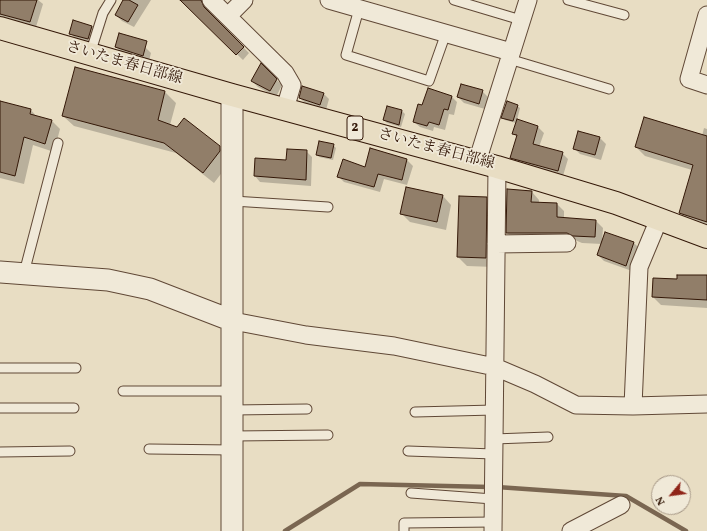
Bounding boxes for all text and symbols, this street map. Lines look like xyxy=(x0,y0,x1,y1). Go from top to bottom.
street label: さいたま春日部線 xyxy=(64,39,184,89)
road number: 2 xyxy=(347,116,363,140)
street label: さいたま春日部線 xyxy=(376,126,496,174)
north arrow xyxy=(651,475,691,515)
text: N xyxy=(652,493,669,508)

